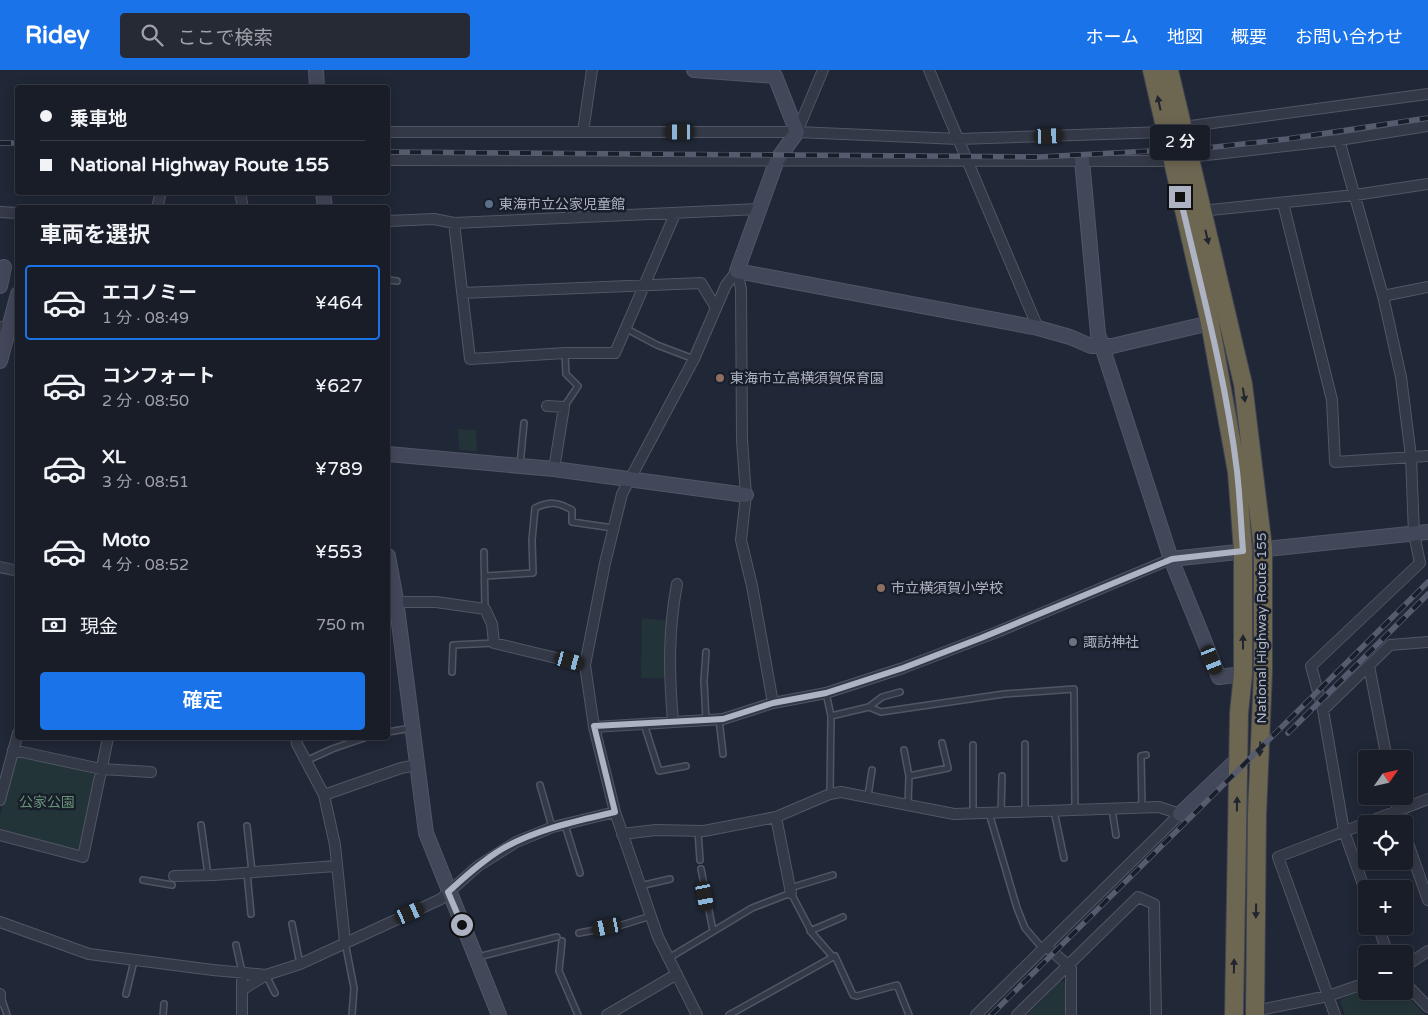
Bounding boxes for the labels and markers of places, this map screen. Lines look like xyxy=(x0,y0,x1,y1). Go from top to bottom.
place label: 東海市立公家児童館 xyxy=(499,196,625,213)
marker: 東海市立公家児童館 xyxy=(483,198,495,210)
place label: 東海市立高横須賀保育園 xyxy=(730,370,884,387)
marker: 東海市立高横須賀保育園 xyxy=(714,372,726,384)
place label: 市立横須賀小学校 xyxy=(891,580,1003,597)
marker: 市立横須賀小学校 xyxy=(875,582,887,594)
place label: 諏訪神社 xyxy=(1083,634,1139,651)
marker: 諏訪神社 xyxy=(1067,636,1079,648)

